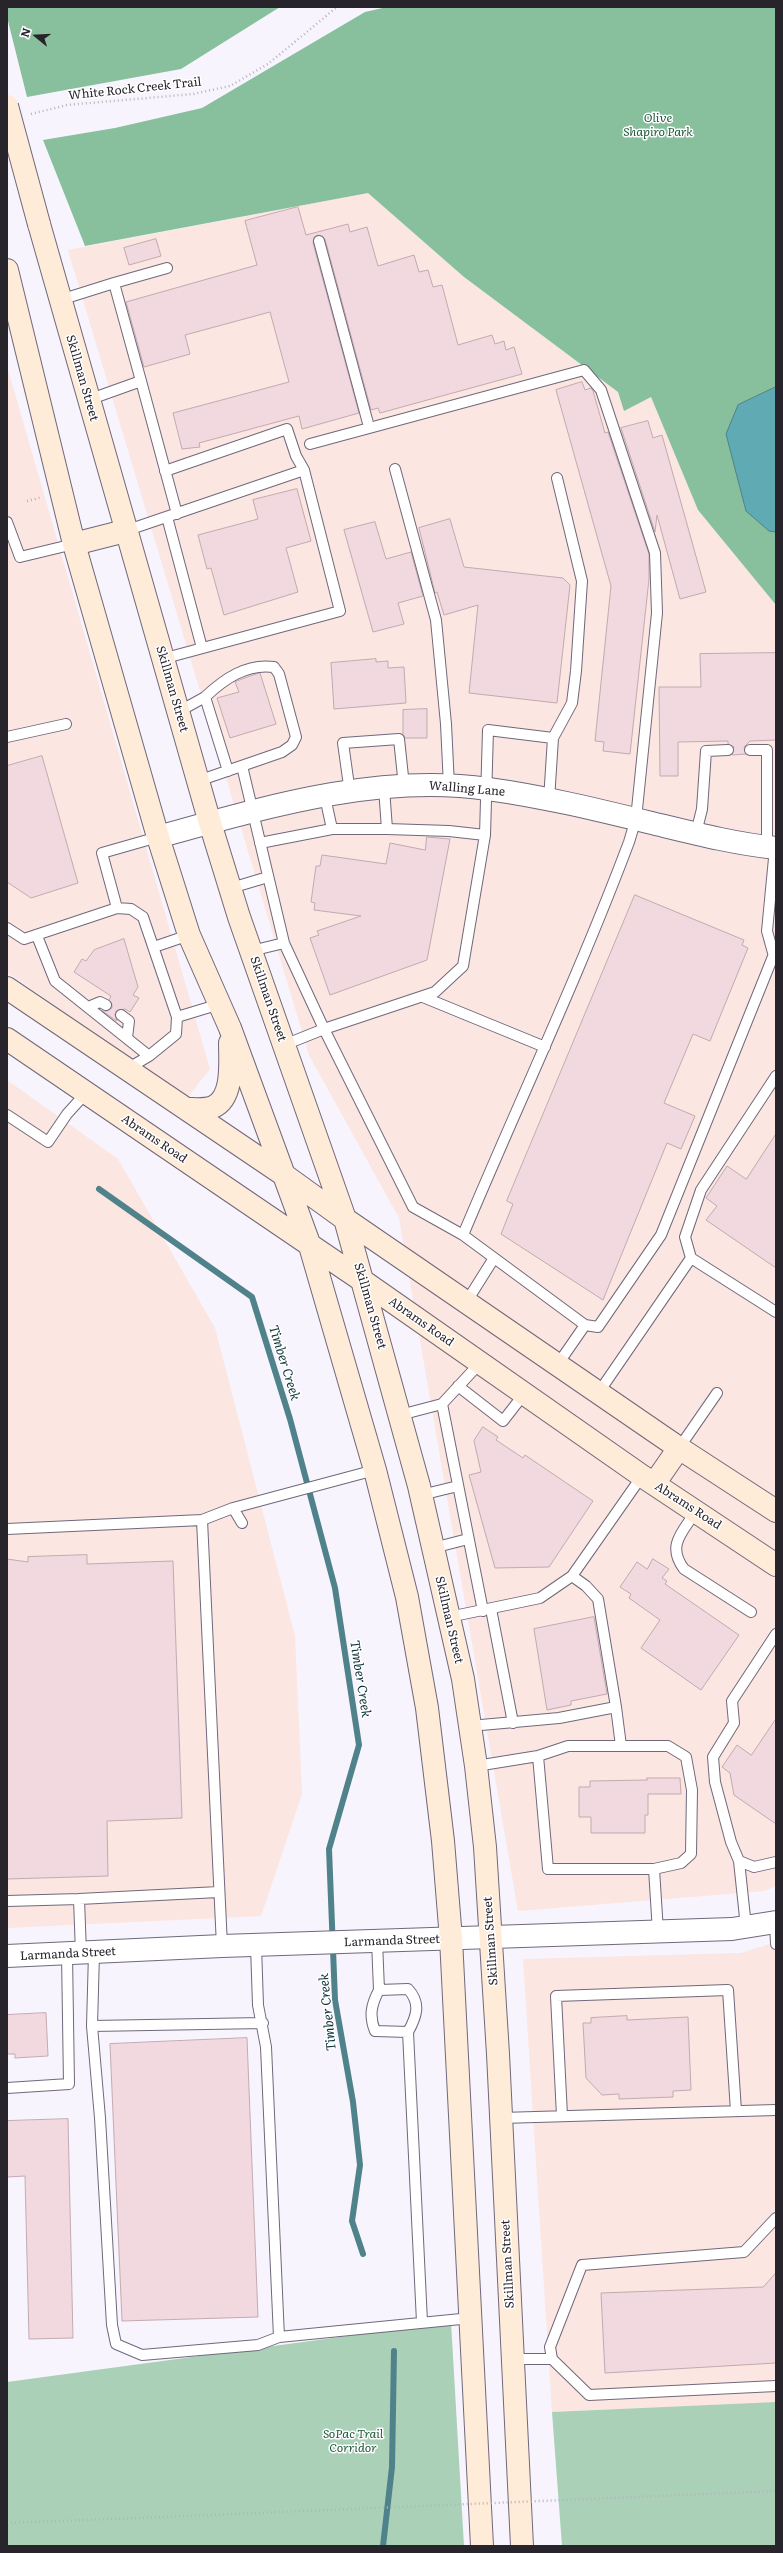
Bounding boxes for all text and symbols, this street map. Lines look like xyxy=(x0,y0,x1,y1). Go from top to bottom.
north arrow xyxy=(16,16,56,56)
text: N xyxy=(16,25,34,39)
street label: White Rock Creek Trail xyxy=(68,75,202,103)
park label: Olive Shapiro Park xyxy=(623,111,693,139)
street label: Skillman Street xyxy=(63,333,101,423)
street label: Skillman Street xyxy=(153,644,191,734)
street label: Walling Lane xyxy=(428,778,506,800)
street label: Skillman Street xyxy=(247,955,289,1043)
street label: Abrams Road xyxy=(118,1112,190,1166)
street label: Skillman Street xyxy=(351,1261,389,1351)
street label: Abrams Road xyxy=(386,1294,456,1350)
water label: Timber Creek xyxy=(265,1323,303,1403)
street label: Abrams Road xyxy=(652,1479,724,1533)
street label: Skillman Street xyxy=(432,1575,466,1665)
water label: Timber Creek xyxy=(346,1639,374,1719)
street label: Skillman Street xyxy=(481,1896,501,1986)
street label: Larmanda Street xyxy=(344,1932,440,1950)
street label: Larmanda Street xyxy=(20,1944,116,1964)
water label: Timber Creek xyxy=(316,1972,340,2052)
street label: Skillman Street xyxy=(498,2219,518,2309)
park label: SoPac Trail Corridor xyxy=(323,2427,383,2455)

